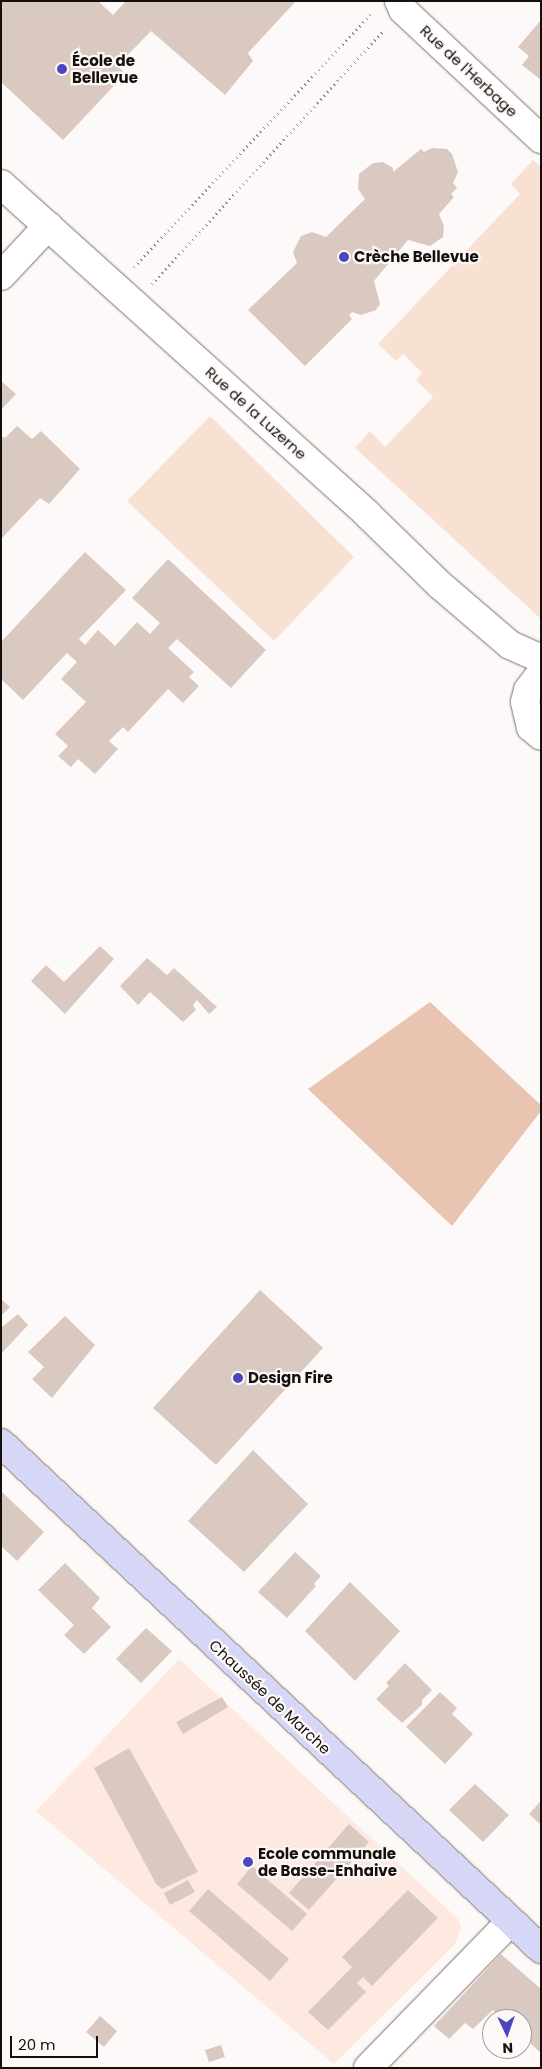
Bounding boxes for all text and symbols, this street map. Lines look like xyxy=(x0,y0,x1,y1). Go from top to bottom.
street label: Rue de l'Herbage xyxy=(417,21,521,121)
place label: École de Bellevue xyxy=(72,51,138,86)
marker: École de Bellevue xyxy=(56,63,68,75)
place label: Crèche Bellevue xyxy=(354,248,479,266)
marker: Crèche Bellevue xyxy=(338,251,350,263)
street label: Rue de la Luzerne xyxy=(202,363,310,463)
place label: Design Fire xyxy=(248,1369,333,1387)
marker: Design Fire xyxy=(232,1372,244,1384)
street label: Chaussée de Marche xyxy=(206,1636,334,1758)
place label: Ecole communale de Basse-Enhaive xyxy=(258,1844,397,1879)
marker: Ecole communale de Basse-Enhaive xyxy=(242,1856,254,1868)
north arrow xyxy=(482,2009,532,2059)
scale bar xyxy=(12,2026,100,2058)
text: 20 m xyxy=(18,2034,56,2055)
text: N xyxy=(502,2038,514,2058)

